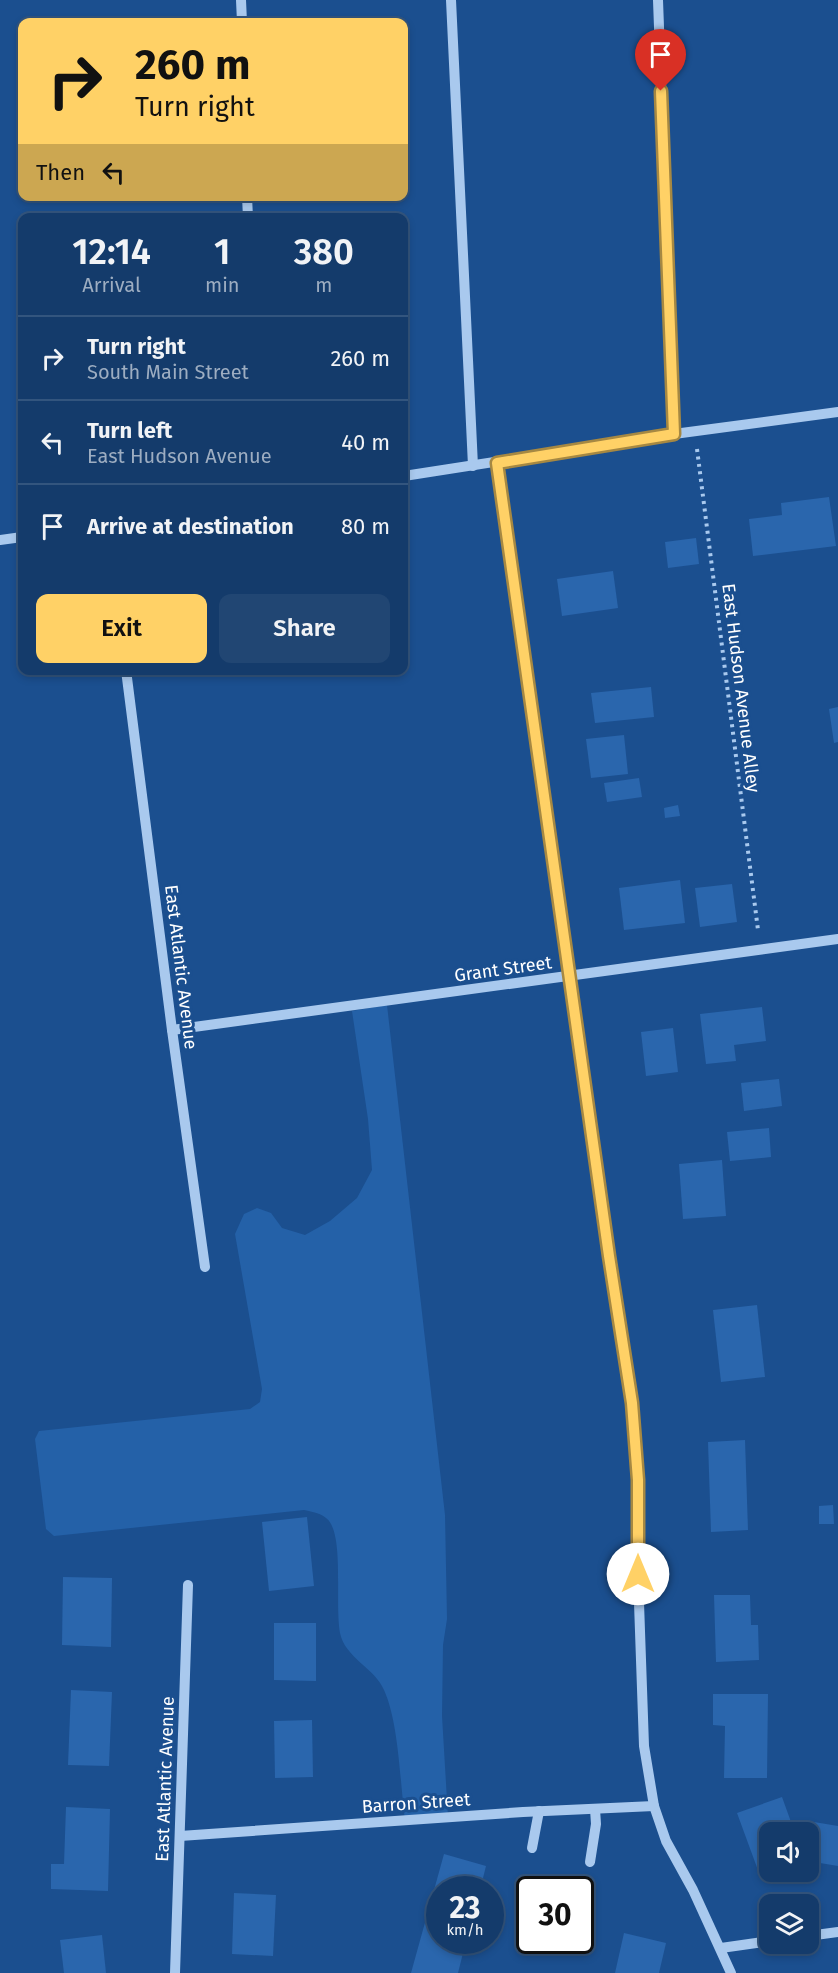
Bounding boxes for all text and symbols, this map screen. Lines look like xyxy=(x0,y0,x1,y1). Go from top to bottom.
pin xyxy=(635,29,686,91)
icon: arrive xyxy=(644,38,677,71)
text: 260 m xyxy=(135,40,250,90)
icon: right xyxy=(36,42,114,120)
text: Turn right xyxy=(135,91,255,123)
icon: left xyxy=(97,156,130,189)
text: Then xyxy=(36,159,85,186)
text: 12:14 xyxy=(72,230,151,274)
text: 1 xyxy=(214,230,231,274)
text: 380 xyxy=(294,230,354,274)
text: Arrival xyxy=(82,273,141,297)
text: min xyxy=(205,273,240,297)
text: m xyxy=(315,273,332,297)
text: Turn right xyxy=(87,333,186,360)
icon: right xyxy=(36,342,69,375)
text: 260 m xyxy=(330,345,390,372)
text: South Main Street xyxy=(87,360,249,384)
text: Turn left xyxy=(87,417,172,444)
icon: left xyxy=(36,426,69,459)
text: 40 m xyxy=(341,429,390,456)
text: East Hudson Avenue xyxy=(87,444,272,468)
icon: arrive xyxy=(36,510,69,543)
text: Arrive at destination xyxy=(87,513,294,540)
text: 80 m xyxy=(341,513,390,540)
street label: East Hudson Avenue Alley xyxy=(717,582,765,794)
button: Exit xyxy=(36,594,207,663)
button: Share xyxy=(219,594,390,663)
street label: East Atlantic Avenue xyxy=(160,884,202,1050)
street label: Grant Street xyxy=(453,951,554,987)
position arrow xyxy=(606,1542,670,1606)
street label: East Atlantic Avenue xyxy=(151,1696,179,1862)
street label: Barron Street xyxy=(361,1788,472,1818)
map controls xyxy=(759,1822,819,1954)
button: sound xyxy=(759,1822,819,1882)
speed limit sign: 30 xyxy=(516,1876,594,1954)
text: 23 xyxy=(450,1890,480,1926)
button: layers xyxy=(759,1894,819,1954)
text: km/h xyxy=(446,1921,484,1939)

